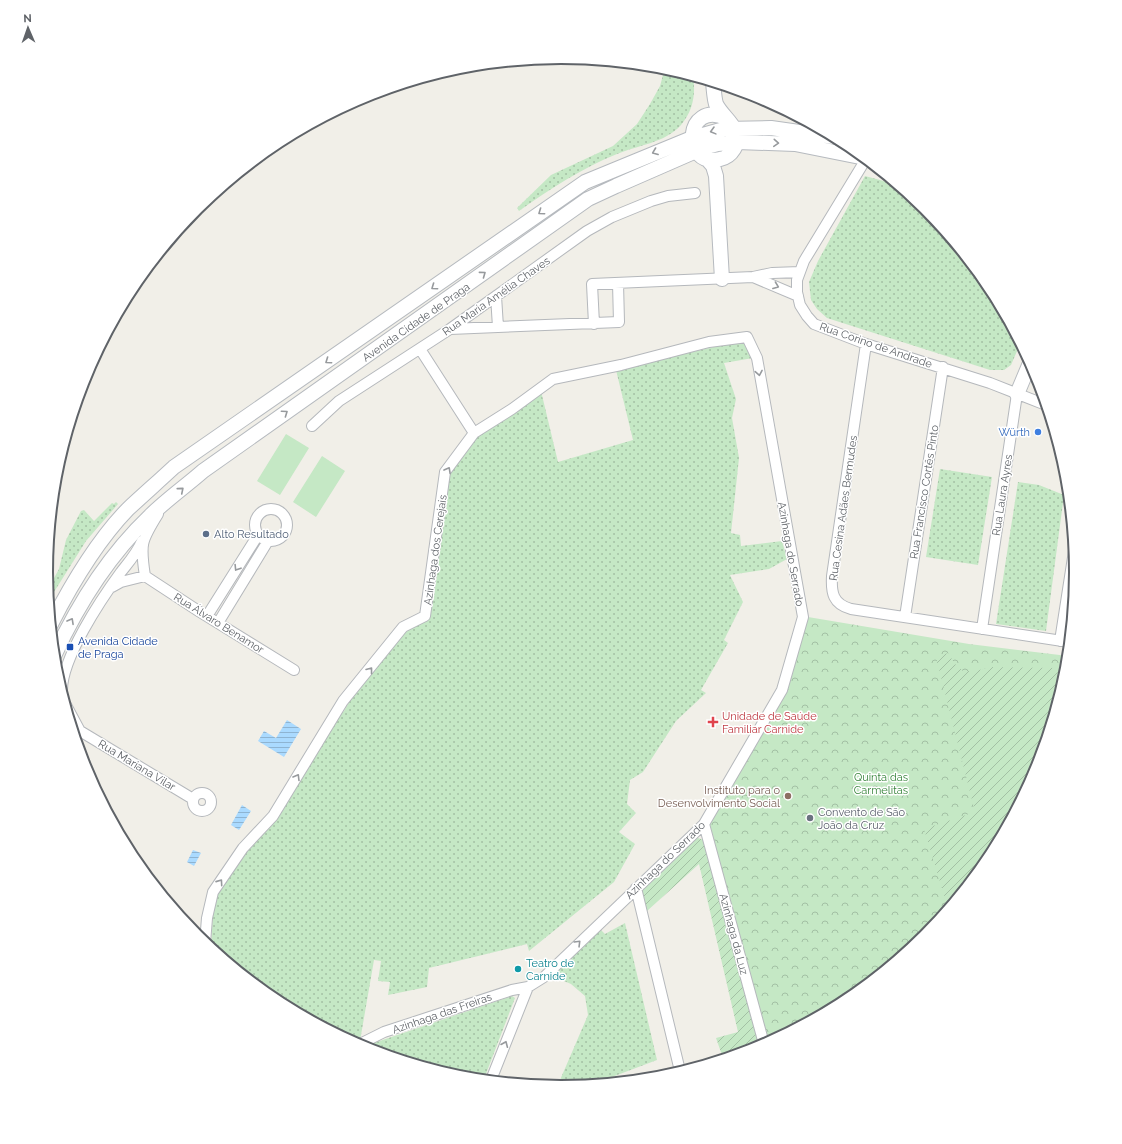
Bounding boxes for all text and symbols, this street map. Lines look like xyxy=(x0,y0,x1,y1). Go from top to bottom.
north arrow xyxy=(8,8,48,48)
text: N xyxy=(23,12,32,25)
one-way arrow xyxy=(710,127,716,135)
one-way arrow xyxy=(773,138,779,147)
one-way arrow xyxy=(652,148,659,156)
one-way arrow xyxy=(538,207,545,215)
street label: Rua Maria Amélia Chaves xyxy=(440,254,552,338)
one-way arrow xyxy=(479,272,486,279)
street label: Avenida Cidade de Praga xyxy=(360,280,472,364)
one-way arrow xyxy=(432,282,439,289)
one-way arrow xyxy=(772,282,779,290)
street label: Rua Corino de Andrade xyxy=(818,320,934,371)
one-way arrow xyxy=(325,356,332,363)
one-way arrow xyxy=(755,370,763,377)
one-way arrow xyxy=(281,411,288,418)
street label: Rua Francisco Cortês Pinto xyxy=(907,424,942,560)
place label: Würth xyxy=(998,426,1030,439)
marker: Würth xyxy=(1033,427,1043,437)
street label: Rua Cesina Adães Bermudes xyxy=(827,435,860,582)
street label: Rua Laura Ayres xyxy=(990,453,1015,537)
one-way arrow xyxy=(444,467,451,474)
one-way arrow xyxy=(176,488,183,495)
street label: Azinhaga dos Cerejais xyxy=(421,494,450,606)
street label: Azinhaga do Serrado xyxy=(775,501,806,608)
place label: Alto Resultado xyxy=(214,528,289,541)
marker: Alto Resultado xyxy=(201,529,211,539)
one-way arrow xyxy=(234,564,242,571)
street label: Rua Álvaro Benamor xyxy=(171,590,267,657)
one-way arrow xyxy=(66,618,74,625)
place label: Avenida Cidade de Praga xyxy=(78,635,158,661)
marker: Avenida Cidade de Praga xyxy=(65,642,75,652)
one-way arrow xyxy=(365,667,372,674)
place label: Unidade de Saúde Familiar Carnide xyxy=(722,710,817,736)
marker: Unidade de Saúde Familiar Carnide xyxy=(707,716,719,728)
street label: Rua Mariana Vilar xyxy=(96,737,178,794)
park label: Quinta das Carmelitas xyxy=(854,771,908,797)
one-way arrow xyxy=(292,774,299,781)
place label: Instituto para o Desenvolvimento Social xyxy=(658,784,780,810)
marker: Instituto para o Desenvolvimento Social xyxy=(783,791,793,801)
place label: Convento de São João da Cruz xyxy=(818,806,906,832)
marker: Convento de São João da Cruz xyxy=(805,813,815,823)
street label: Azinhaga do Serrado xyxy=(623,819,708,902)
one-way arrow xyxy=(215,879,223,886)
street label: Azinhaga da Luz xyxy=(716,892,751,977)
one-way arrow xyxy=(574,940,581,948)
place label: Teatro de Carnide xyxy=(526,957,574,983)
marker: Teatro de Carnide xyxy=(513,964,523,974)
street label: Azinhaga das Freiras xyxy=(391,990,494,1037)
one-way arrow xyxy=(500,1040,508,1047)

